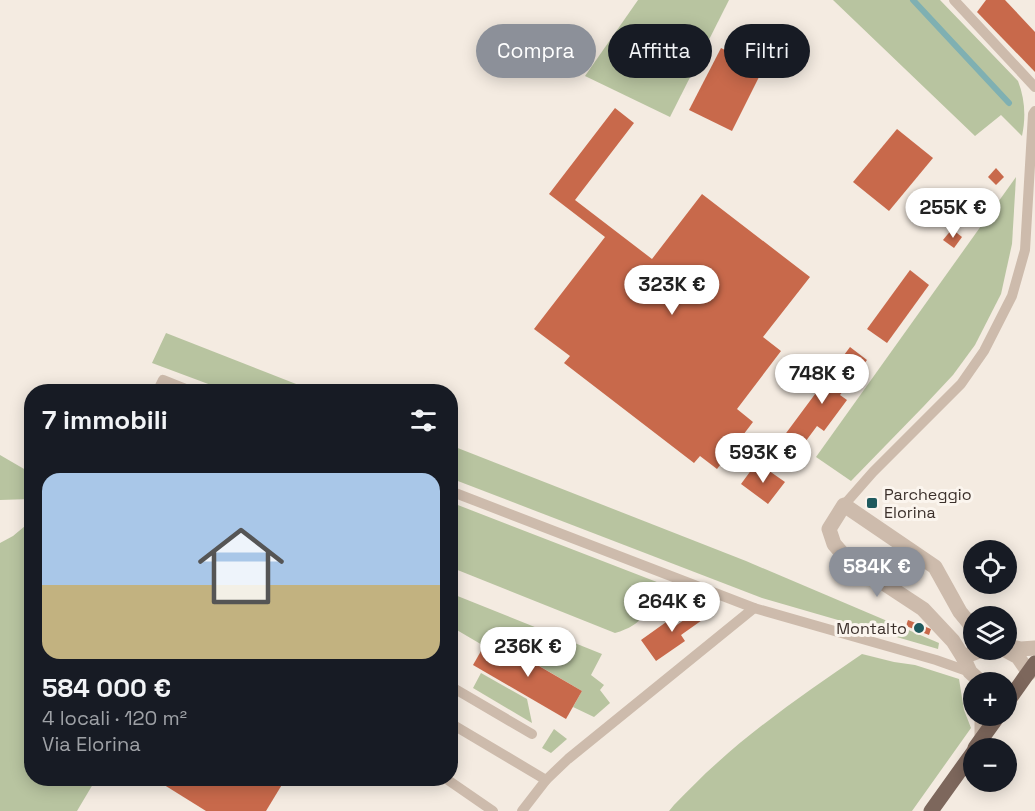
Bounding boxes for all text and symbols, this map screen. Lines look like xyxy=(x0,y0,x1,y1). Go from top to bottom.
chip: Compra xyxy=(476,24,596,78)
chip: Affitta xyxy=(608,24,712,78)
chip: Filtri xyxy=(724,24,810,78)
pin: 255K € xyxy=(904,188,1002,239)
text: 255K € xyxy=(919,194,987,220)
pin: 323K € xyxy=(623,265,721,316)
text: 323K € xyxy=(638,271,706,297)
pin: 748K € xyxy=(773,354,871,405)
text: 748K € xyxy=(789,360,855,386)
text: 7 immobili xyxy=(42,403,168,437)
icon: filters xyxy=(407,404,440,437)
pin: 593K € xyxy=(714,433,812,484)
text: 593K € xyxy=(729,439,797,465)
place label: Parcheggio Elorina xyxy=(884,484,972,523)
marker: Parcheggio Elorina xyxy=(865,496,879,510)
icon: home xyxy=(187,512,295,620)
map controls xyxy=(963,540,1017,792)
button: locate xyxy=(963,540,1017,594)
pin: 584K € xyxy=(828,547,926,598)
text: 584K € xyxy=(843,553,911,579)
pin: 264K € xyxy=(623,582,721,633)
text: 264K € xyxy=(638,588,706,614)
button: layers xyxy=(963,606,1017,660)
place label: Montalto xyxy=(836,618,907,639)
marker: Montalto xyxy=(912,621,926,635)
pin: 236K € xyxy=(479,627,577,678)
text: 236K € xyxy=(494,633,562,659)
text: 584 000 € xyxy=(42,671,171,705)
button: + xyxy=(963,672,1017,726)
text: 4 locali · 120 m² xyxy=(42,705,187,731)
text: Via Elorina xyxy=(42,731,141,757)
button: − xyxy=(963,738,1017,792)

